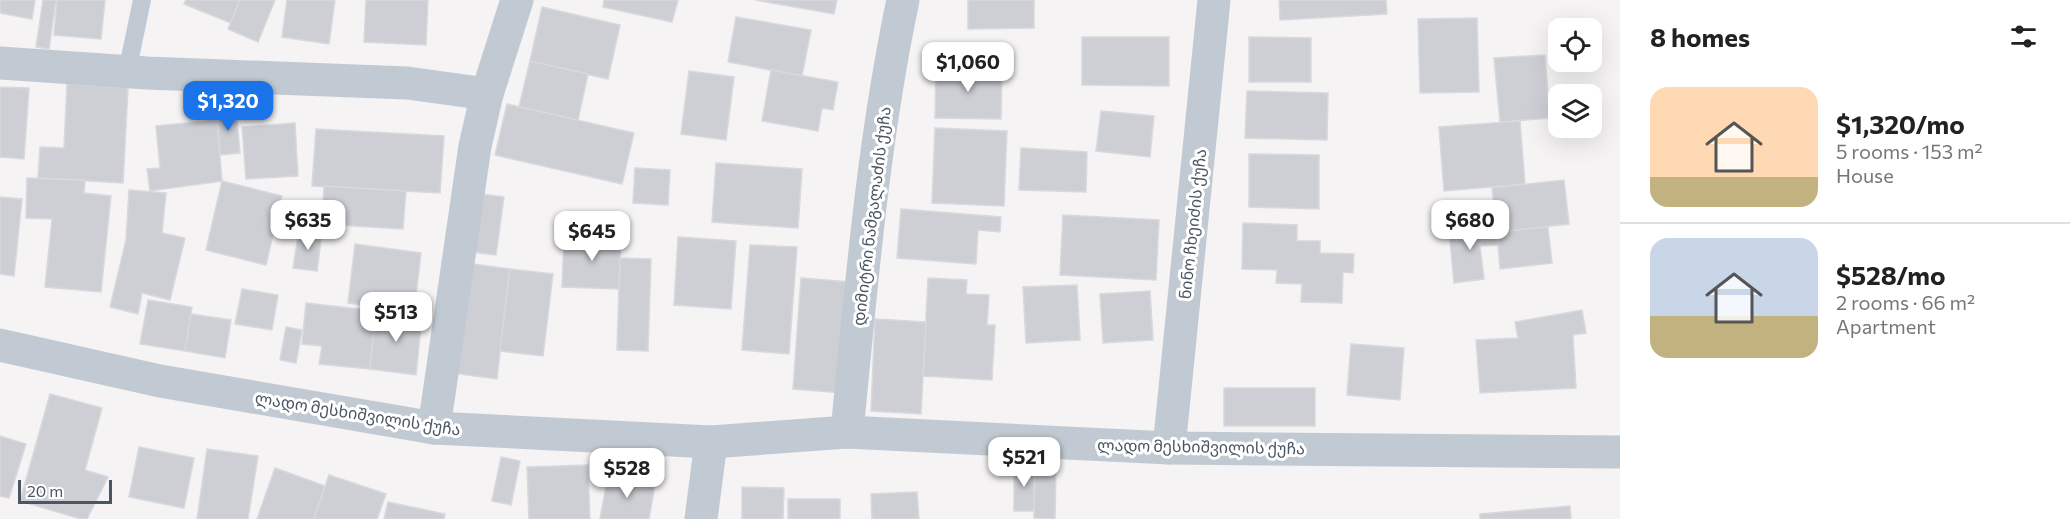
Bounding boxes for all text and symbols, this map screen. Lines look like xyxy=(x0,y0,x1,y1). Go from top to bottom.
map controls xyxy=(1548,18,1602,138)
button: locate xyxy=(1548,18,1602,72)
icon: filters xyxy=(2007,20,2040,53)
text: 8 homes xyxy=(1650,21,1750,52)
pin: $1,060 xyxy=(919,42,1017,93)
text: $1,060 xyxy=(936,49,1000,73)
pin: $1,320 xyxy=(179,81,277,132)
button: layers xyxy=(1548,84,1602,138)
text: $1,320 xyxy=(197,88,259,112)
street label: დიმიტრი ნამგალაძის ქუჩა xyxy=(848,105,896,327)
text: $1,320/mo xyxy=(1836,108,1965,139)
icon: home xyxy=(1698,111,1770,183)
text: 5 rooms · 153 m² xyxy=(1836,139,1983,163)
street label: ნინო ჩხეიძის ქუჩა xyxy=(1175,148,1210,300)
text: House xyxy=(1836,163,1894,187)
pin: $635 xyxy=(272,200,344,251)
pin: $680 xyxy=(1434,200,1506,251)
text: $635 xyxy=(284,207,332,231)
text: $680 xyxy=(1445,207,1495,231)
pin: $645 xyxy=(556,211,628,262)
text: $645 xyxy=(568,218,616,242)
text: $528/mo xyxy=(1836,259,1945,290)
icon: home xyxy=(1698,262,1770,334)
text: 2 rooms · 66 m² xyxy=(1836,290,1975,314)
pin: $513 xyxy=(360,292,432,343)
text: $513 xyxy=(374,299,418,323)
text: Apartment xyxy=(1836,314,1936,338)
street label: ლადო მესხიშვილის ქუჩა xyxy=(254,387,462,441)
street label: ლადო მესხიშვილის ქუჩა xyxy=(1097,435,1305,459)
pin: $521 xyxy=(988,437,1060,488)
text: $521 xyxy=(1002,444,1046,468)
pin: $528 xyxy=(591,448,663,499)
text: $528 xyxy=(604,455,650,479)
scale bar xyxy=(18,477,112,504)
text: 20 m xyxy=(27,481,63,500)

